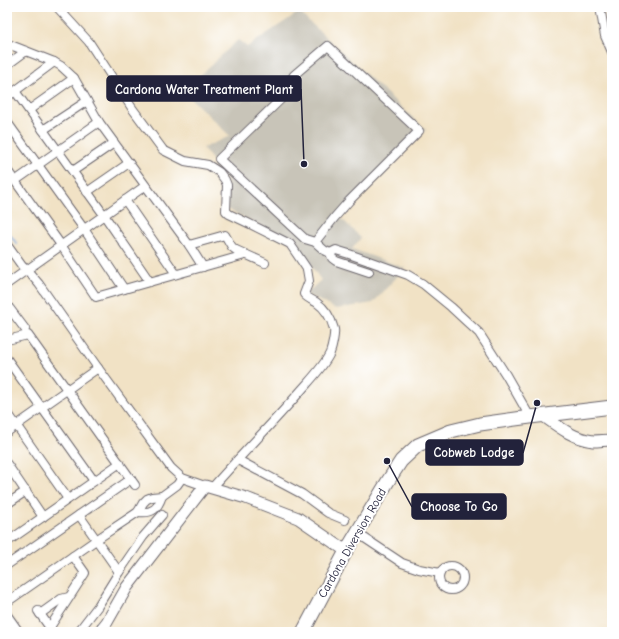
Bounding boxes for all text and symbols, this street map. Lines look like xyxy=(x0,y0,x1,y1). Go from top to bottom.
callout: Cardona Water Treatment Plant xyxy=(107,76,301,101)
text: Cardona Water Treatment Plant xyxy=(115,82,294,97)
callout: Cobweb Lodge xyxy=(426,440,523,465)
text: Cobweb Lodge xyxy=(434,445,515,460)
street label: Cardona Diversion Road xyxy=(315,486,389,600)
callout: Choose To Go xyxy=(412,494,506,519)
text: Choose To Go xyxy=(420,499,498,514)

